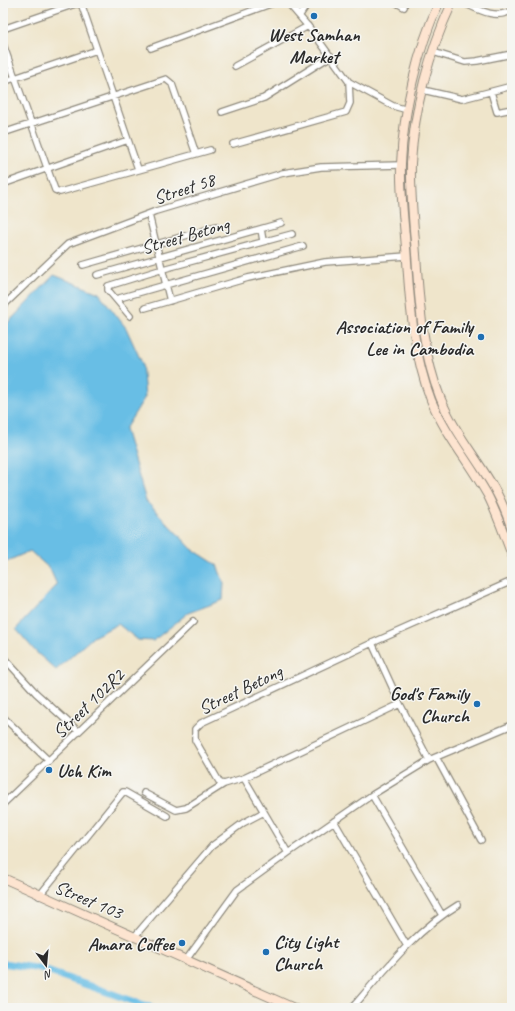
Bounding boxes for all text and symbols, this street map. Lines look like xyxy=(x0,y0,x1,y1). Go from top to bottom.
marker: West Samhan Market xyxy=(309,11,319,21)
place label: West Samhan Market xyxy=(268,23,360,69)
street label: Street 58 xyxy=(151,167,220,210)
street label: Street Betong xyxy=(139,212,233,260)
place label: Association of Family Lee in Cambodia xyxy=(336,315,476,361)
marker: Association of Family Lee in Cambodia xyxy=(476,332,486,342)
street label: Street Betong xyxy=(195,659,287,720)
street label: Street 102R2 xyxy=(48,663,131,744)
place label: God's Family Church xyxy=(390,682,472,728)
marker: God's Family Church xyxy=(472,699,482,709)
place label: Uch Kim xyxy=(57,759,112,783)
marker: Uch Kim xyxy=(44,765,54,775)
street label: Street 103 xyxy=(51,875,128,926)
place label: City Light Church xyxy=(274,930,341,976)
place label: Amara Coffee xyxy=(88,932,176,956)
marker: Amara Coffee xyxy=(177,938,187,948)
north arrow xyxy=(26,945,66,985)
marker: City Light Church xyxy=(261,947,271,957)
text: N xyxy=(41,967,54,983)

